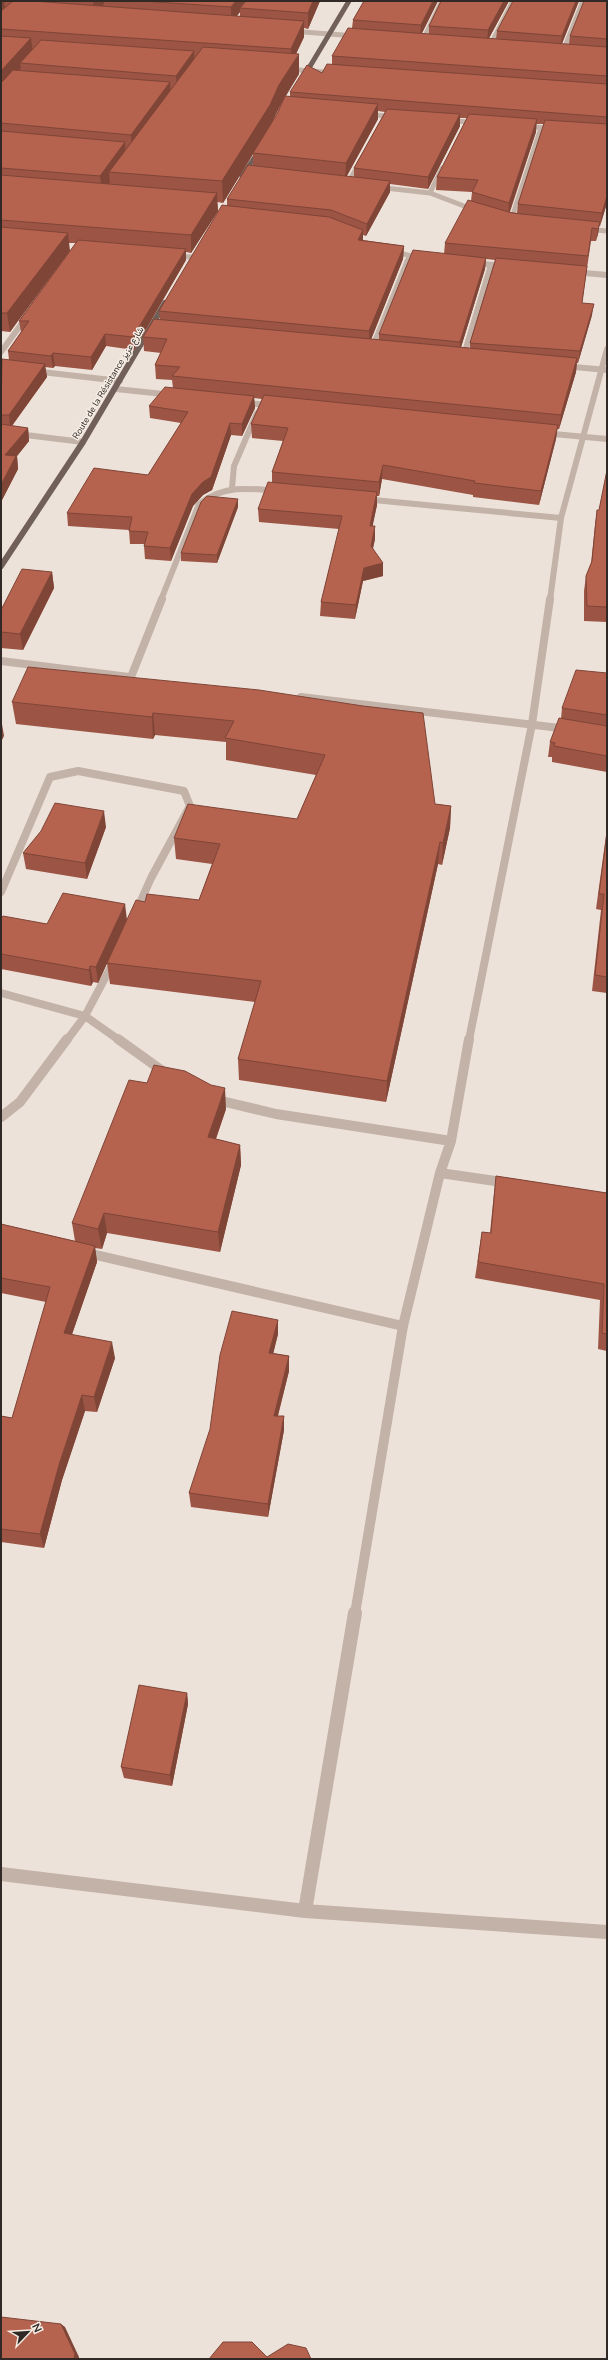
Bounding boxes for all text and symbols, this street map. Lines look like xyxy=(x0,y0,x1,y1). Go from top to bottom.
street label: Route de la Résistance شارع عزيز xyxy=(70,325,146,441)
north arrow xyxy=(8,2312,48,2352)
text: N xyxy=(28,2321,45,2335)

